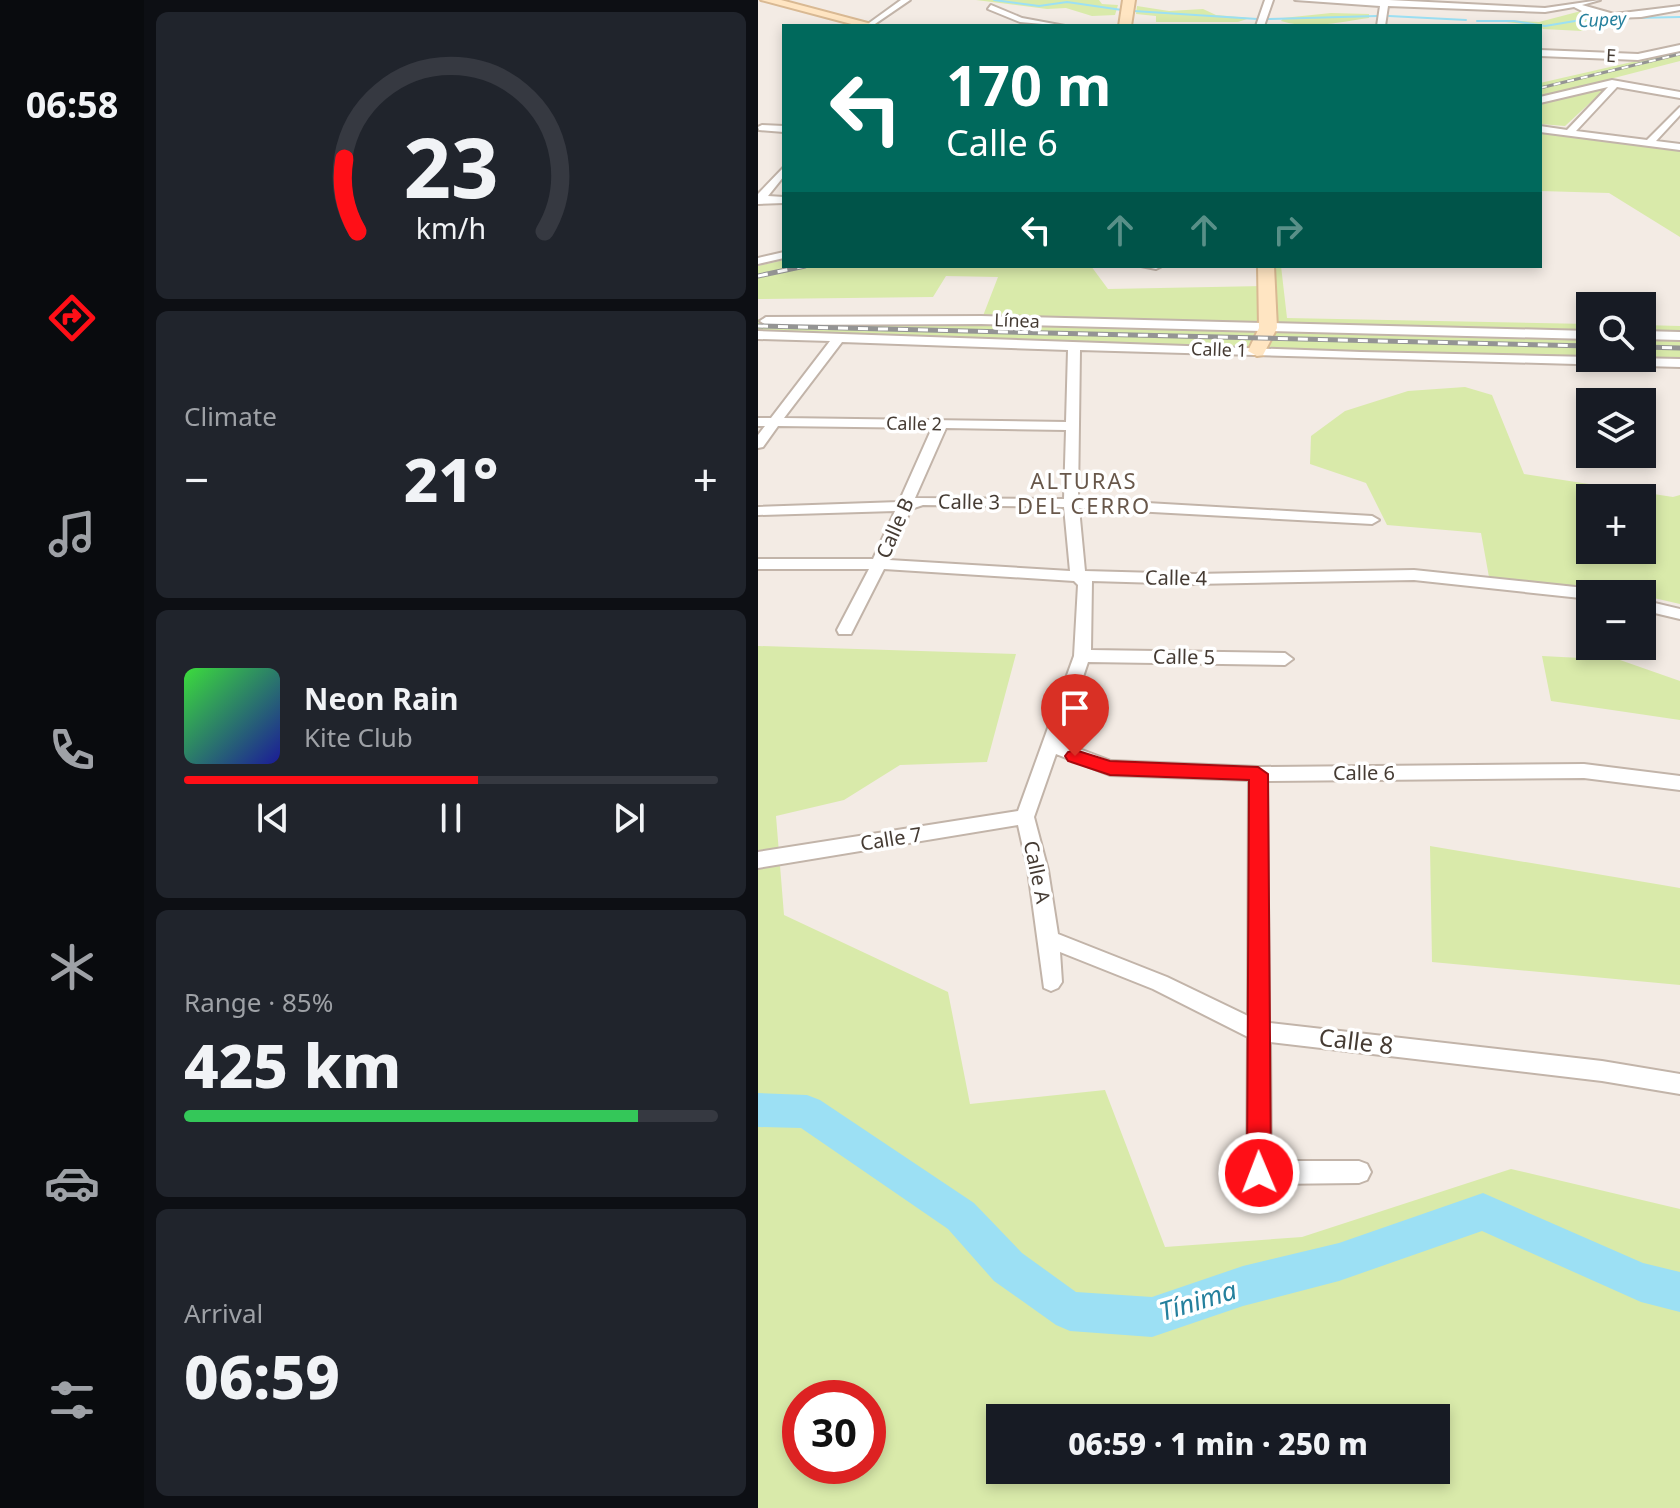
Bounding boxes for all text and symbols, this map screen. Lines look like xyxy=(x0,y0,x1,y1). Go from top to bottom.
water label: Cupey xyxy=(1577,6,1628,32)
street label: E xyxy=(1605,43,1617,67)
text: 170 m xyxy=(946,46,1111,122)
icon: left xyxy=(814,56,918,160)
text: 06:58 xyxy=(26,80,118,129)
text: 23 xyxy=(403,108,499,221)
text: Calle 6 xyxy=(946,118,1058,167)
text: km/h xyxy=(416,208,486,247)
icon: left xyxy=(1014,208,1058,252)
icon: ahead xyxy=(1098,208,1142,252)
icon: ahead xyxy=(1182,208,1226,252)
icon: right xyxy=(1266,208,1310,252)
icon: directions xyxy=(44,290,100,346)
map controls xyxy=(1576,292,1656,660)
button: search xyxy=(1576,292,1656,372)
street label: Línea xyxy=(994,307,1040,333)
street label: Calle 1 xyxy=(1191,336,1247,362)
button: layers xyxy=(1576,388,1656,468)
text: Climate xyxy=(184,398,277,434)
street label: Calle 2 xyxy=(886,411,942,435)
text: 21° xyxy=(404,438,498,520)
text: − xyxy=(184,449,209,509)
text: + xyxy=(693,449,718,509)
district label: ALTURAS DEL CERRO xyxy=(1017,465,1151,520)
button: + xyxy=(1576,484,1656,564)
street label: Calle 3 xyxy=(938,487,1000,516)
street label: Calle B xyxy=(869,493,920,562)
icon: music xyxy=(44,506,100,562)
street label: Calle 4 xyxy=(1145,563,1208,592)
button: − xyxy=(1576,580,1656,660)
street label: Calle 5 xyxy=(1153,642,1215,671)
pin xyxy=(1041,674,1109,756)
text: Neon Rain xyxy=(304,678,458,719)
icon: arrive xyxy=(1053,686,1097,730)
text: Kite Club xyxy=(304,719,413,755)
icon: phone xyxy=(44,722,100,778)
street label: Calle 6 xyxy=(1333,759,1395,786)
icon: previous xyxy=(251,796,295,840)
icon: pause xyxy=(429,796,473,840)
icon: next xyxy=(607,796,651,840)
street label: Calle 7 xyxy=(858,820,924,857)
street label: Calle A xyxy=(1018,838,1057,906)
icon: climate xyxy=(44,939,100,995)
text: Range · 85% xyxy=(184,984,333,1020)
street label: Calle 8 xyxy=(1317,1020,1395,1061)
text: 425 km xyxy=(184,1024,401,1106)
position arrow xyxy=(1217,1131,1301,1215)
icon: car xyxy=(44,1155,100,1211)
water label: Tínima xyxy=(1155,1271,1241,1329)
text: Arrival xyxy=(184,1295,263,1331)
text: 06:59 xyxy=(184,1335,340,1417)
icon: filters xyxy=(44,1372,100,1428)
speed limit sign: 30 xyxy=(782,1380,886,1484)
text: 06:59 · 1 min · 250 m xyxy=(1068,1423,1368,1464)

